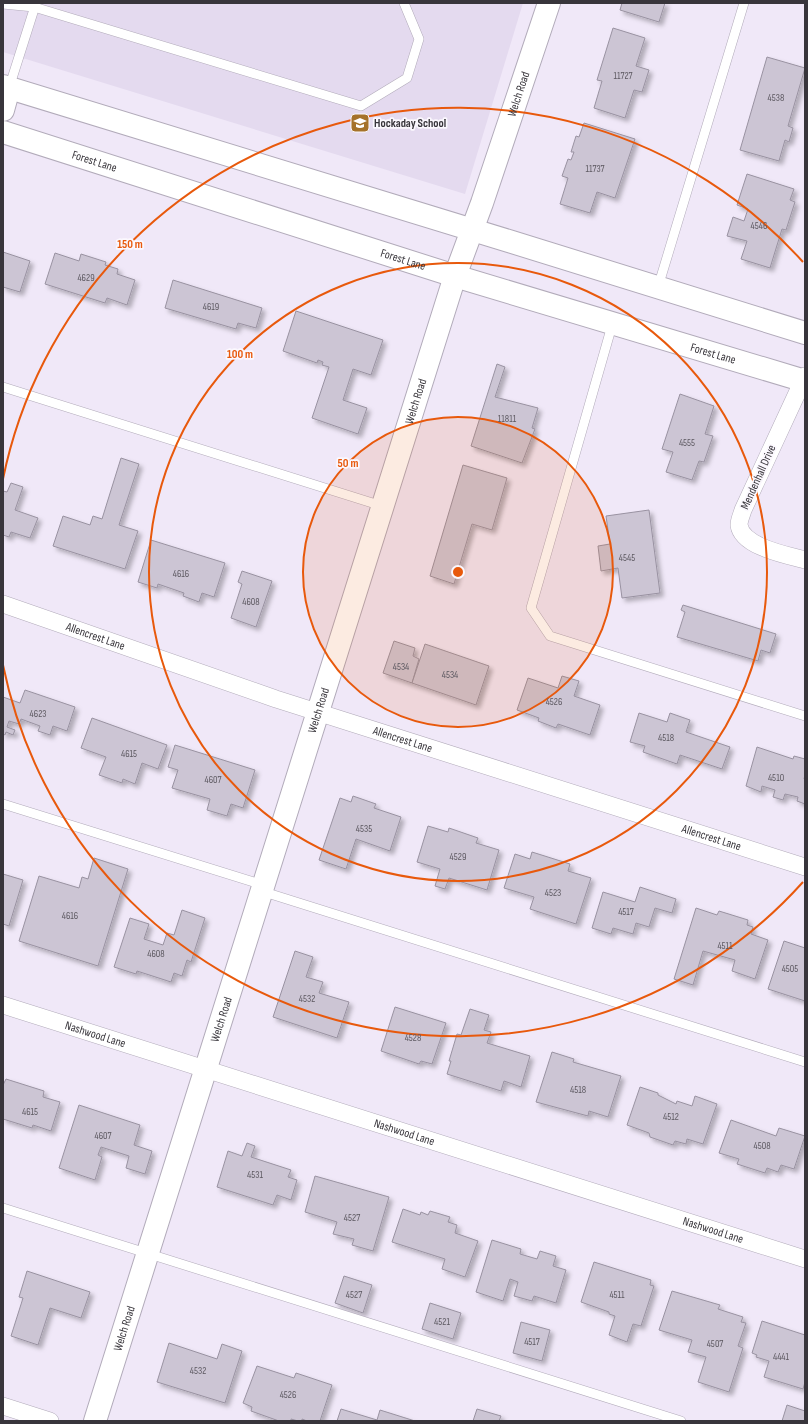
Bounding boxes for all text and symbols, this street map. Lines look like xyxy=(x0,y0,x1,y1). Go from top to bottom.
street label: Welch Road xyxy=(504,70,533,119)
house number: 11727 xyxy=(613,70,633,82)
house number: 4538 xyxy=(768,92,784,104)
school or university icon: Hockaday School xyxy=(349,112,371,134)
place label: Hockaday School xyxy=(374,116,446,131)
street label: Forest Lane xyxy=(70,147,119,176)
house number: 11737 xyxy=(585,163,605,175)
house number: 4546 xyxy=(751,220,767,232)
text: 150 m xyxy=(117,237,143,252)
street label: Forest Lane xyxy=(379,246,428,274)
house number: 4629 xyxy=(77,272,95,284)
house number: 4619 xyxy=(203,301,219,313)
street label: Forest Lane xyxy=(689,340,738,368)
text: 100 m xyxy=(227,347,253,362)
street label: Welch Road xyxy=(402,377,430,426)
house number: 11811 xyxy=(498,413,517,425)
house number: 4555 xyxy=(679,437,695,449)
street label: Mendenhall Drive xyxy=(738,442,779,512)
text: 50 m xyxy=(338,456,358,471)
house number: 4545 xyxy=(619,552,635,564)
centre of rings xyxy=(451,565,465,579)
house number: 4616 xyxy=(173,568,189,580)
house number: 4608 xyxy=(242,596,260,608)
street label: Allencrest Lane xyxy=(63,619,127,654)
house number: 4534 xyxy=(393,661,409,673)
house number: 4534 xyxy=(442,669,458,681)
street label: Welch Road xyxy=(305,686,333,735)
house number: 4526 xyxy=(546,696,562,708)
house number: 4623 xyxy=(30,708,46,720)
street label: Allencrest Lane xyxy=(370,723,434,756)
house number: 4518 xyxy=(658,732,674,744)
house number: 4615 xyxy=(121,748,137,760)
house number: 4510 xyxy=(768,772,784,784)
house number: 4607 xyxy=(205,774,222,786)
street label: Allencrest Lane xyxy=(679,821,743,854)
house number: 4535 xyxy=(356,823,372,835)
house number: 4529 xyxy=(450,851,466,863)
house number: 4523 xyxy=(545,887,561,899)
house number: 4517 xyxy=(618,906,634,918)
house number: 4616 xyxy=(62,910,78,922)
house number: 4511 xyxy=(717,940,733,952)
house number: 4608 xyxy=(147,948,165,960)
house number: 4505 xyxy=(782,963,798,975)
house number: 4532 xyxy=(299,993,315,1005)
street label: Welch Road xyxy=(208,995,236,1044)
street label: Nashwood Lane xyxy=(63,1018,128,1051)
house number: 4528 xyxy=(405,1032,421,1044)
house number: 4518 xyxy=(570,1084,586,1096)
house number: 4615 xyxy=(22,1106,38,1118)
house number: 4512 xyxy=(663,1111,679,1123)
street label: Nashwood Lane xyxy=(372,1116,437,1149)
house number: 4607 xyxy=(95,1130,112,1142)
house number: 4508 xyxy=(753,1140,771,1152)
house number: 4531 xyxy=(247,1169,263,1181)
house number: 4527 xyxy=(344,1212,360,1224)
street label: Nashwood Lane xyxy=(681,1214,745,1247)
house number: 4527 xyxy=(346,1289,362,1301)
house number: 4511 xyxy=(609,1289,625,1301)
street label: Welch Road xyxy=(110,1304,139,1353)
house number: 4521 xyxy=(434,1316,450,1328)
house number: 4517 xyxy=(524,1336,540,1348)
house number: 4507 xyxy=(707,1338,723,1350)
house number: 4441 xyxy=(773,1351,790,1363)
house number: 4532 xyxy=(190,1365,206,1377)
house number: 4526 xyxy=(280,1389,296,1401)

